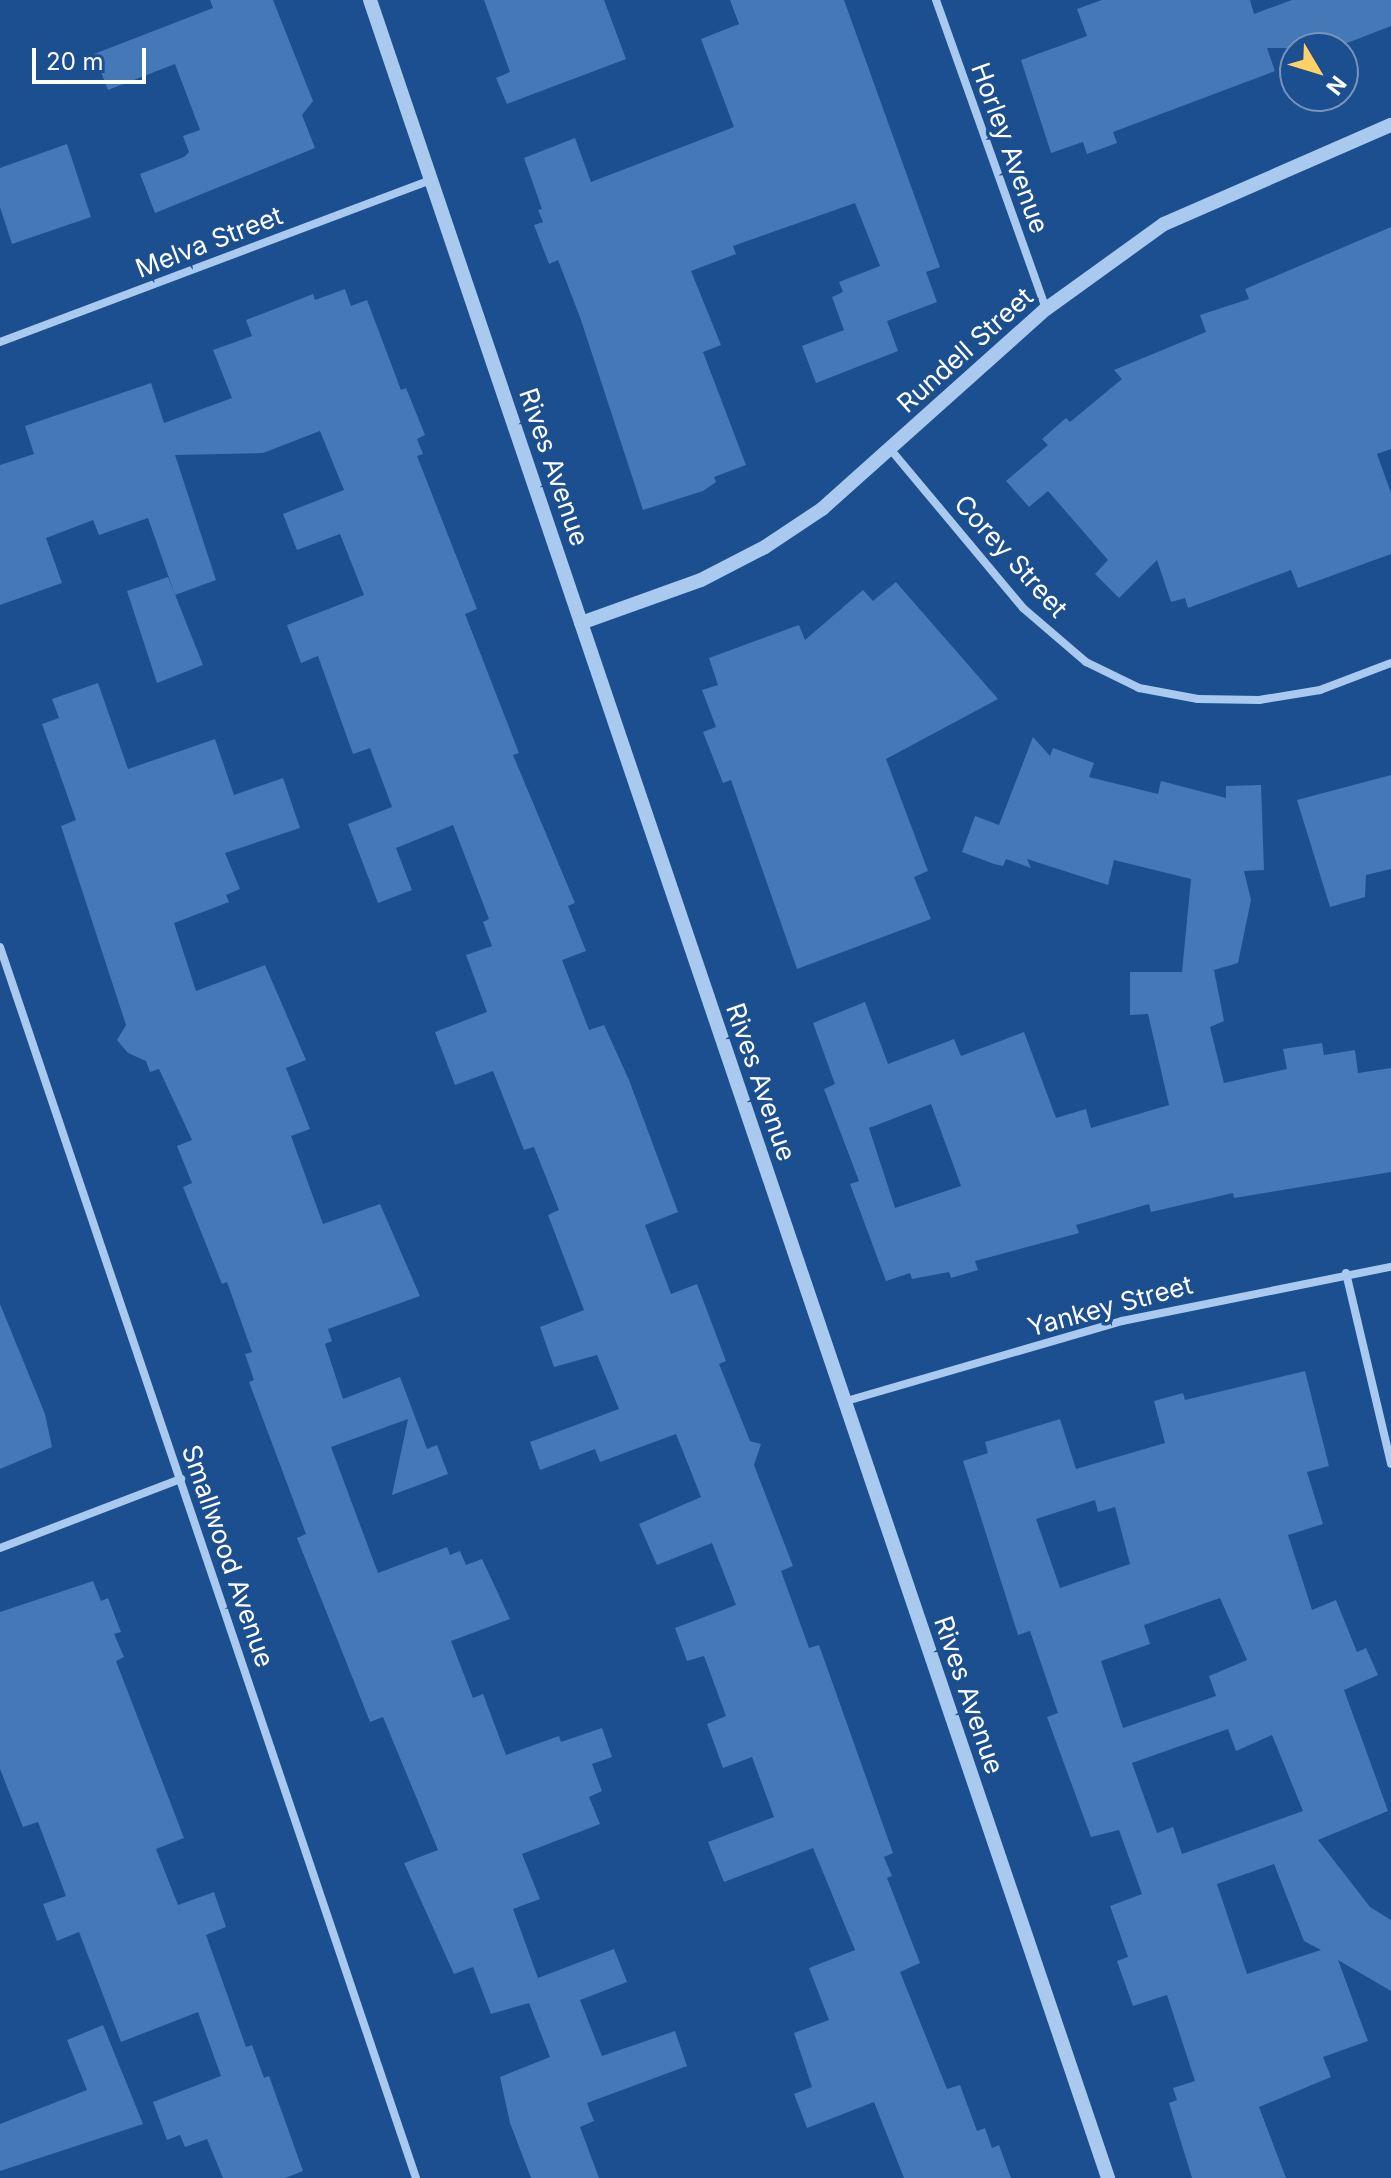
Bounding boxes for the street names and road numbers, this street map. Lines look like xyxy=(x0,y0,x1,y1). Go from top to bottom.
street label: Horley Avenue xyxy=(965,58,1055,238)
street label: Melva Street xyxy=(131,200,287,284)
street label: Rundell Street xyxy=(891,281,1039,419)
street label: Rives Avenue xyxy=(512,384,596,550)
street label: Corey Street xyxy=(948,488,1074,624)
street label: Rives Avenue xyxy=(719,999,803,1165)
street label: Yankey Street xyxy=(1024,1269,1196,1343)
street label: Smallwood Avenue xyxy=(175,1441,281,1671)
street label: Rives Avenue xyxy=(927,1612,1011,1778)

